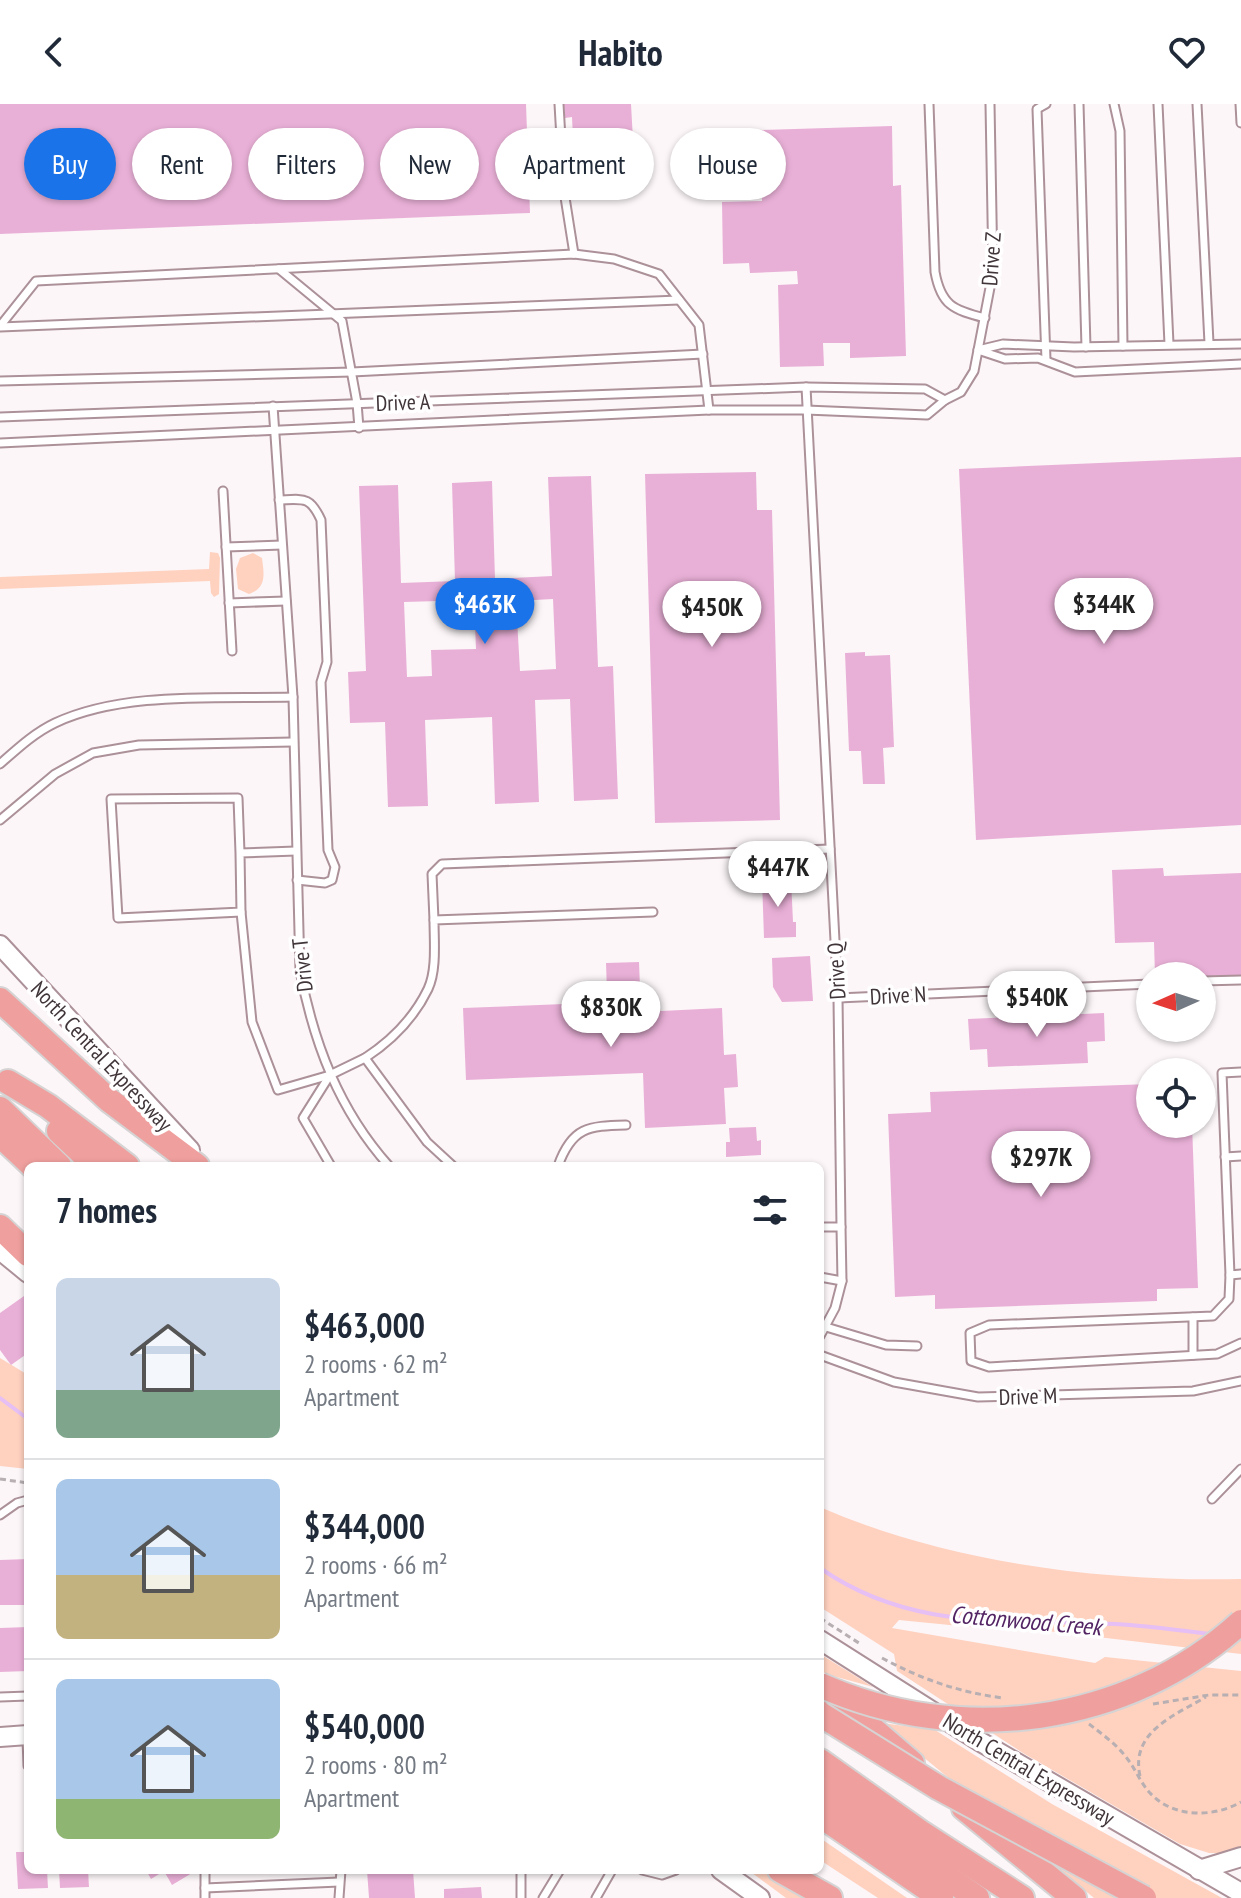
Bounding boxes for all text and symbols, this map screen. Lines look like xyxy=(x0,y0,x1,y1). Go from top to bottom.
text: Habito xyxy=(578,29,663,76)
icon: back xyxy=(32,30,76,74)
icon: heart xyxy=(1165,30,1209,74)
chip: Buy xyxy=(24,128,116,200)
chip: Rent xyxy=(132,128,232,200)
chip: Filters xyxy=(248,128,364,200)
chip: New xyxy=(380,128,479,200)
chip: Apartment xyxy=(495,128,654,200)
chip: House xyxy=(670,128,786,200)
street label: Drive Z xyxy=(975,231,1007,287)
street label: Drive A xyxy=(375,387,431,417)
pin: $463K xyxy=(429,578,541,646)
pin: $344K xyxy=(1048,578,1160,646)
pin: $450K xyxy=(656,581,768,649)
text: $463K xyxy=(453,587,517,620)
text: $344K xyxy=(1072,587,1136,620)
text: $450K xyxy=(680,590,744,623)
pin: $447K xyxy=(722,841,834,909)
text: $447K xyxy=(746,850,810,883)
street label: Drive T xyxy=(285,937,319,993)
street label: Drive Q xyxy=(820,941,851,1000)
north arrow xyxy=(1136,962,1216,1042)
map controls xyxy=(1136,962,1216,1138)
pin: $540K xyxy=(981,971,1093,1039)
street label: North Central Expressway xyxy=(25,975,179,1137)
street label: Drive N xyxy=(869,980,927,1010)
text: $540K xyxy=(1005,980,1069,1013)
pin: $830K xyxy=(555,981,667,1049)
text: $830K xyxy=(579,990,643,1023)
button: locate xyxy=(1136,1058,1216,1138)
pin: $297K xyxy=(985,1131,1097,1199)
text: $297K xyxy=(1009,1140,1073,1173)
text: 7 homes xyxy=(56,1188,157,1232)
icon: filters xyxy=(748,1188,792,1232)
text: $463,000 xyxy=(304,1303,425,1347)
icon: home xyxy=(120,1310,216,1406)
text: 2 rooms · 62 m² xyxy=(304,1347,448,1380)
text: Apartment xyxy=(304,1380,399,1413)
street label: Drive M xyxy=(998,1381,1058,1411)
text: $344,000 xyxy=(304,1504,425,1548)
icon: home xyxy=(120,1511,216,1607)
text: 2 rooms · 66 m² xyxy=(304,1548,448,1581)
text: Apartment xyxy=(304,1581,399,1614)
water label: Cottonwood Creek xyxy=(949,1598,1105,1643)
text: $540,000 xyxy=(304,1704,425,1748)
street label: North Central Expressway xyxy=(938,1707,1121,1832)
icon: home xyxy=(120,1711,216,1807)
text: 2 rooms · 80 m² xyxy=(304,1748,448,1781)
text: Apartment xyxy=(304,1781,399,1814)

